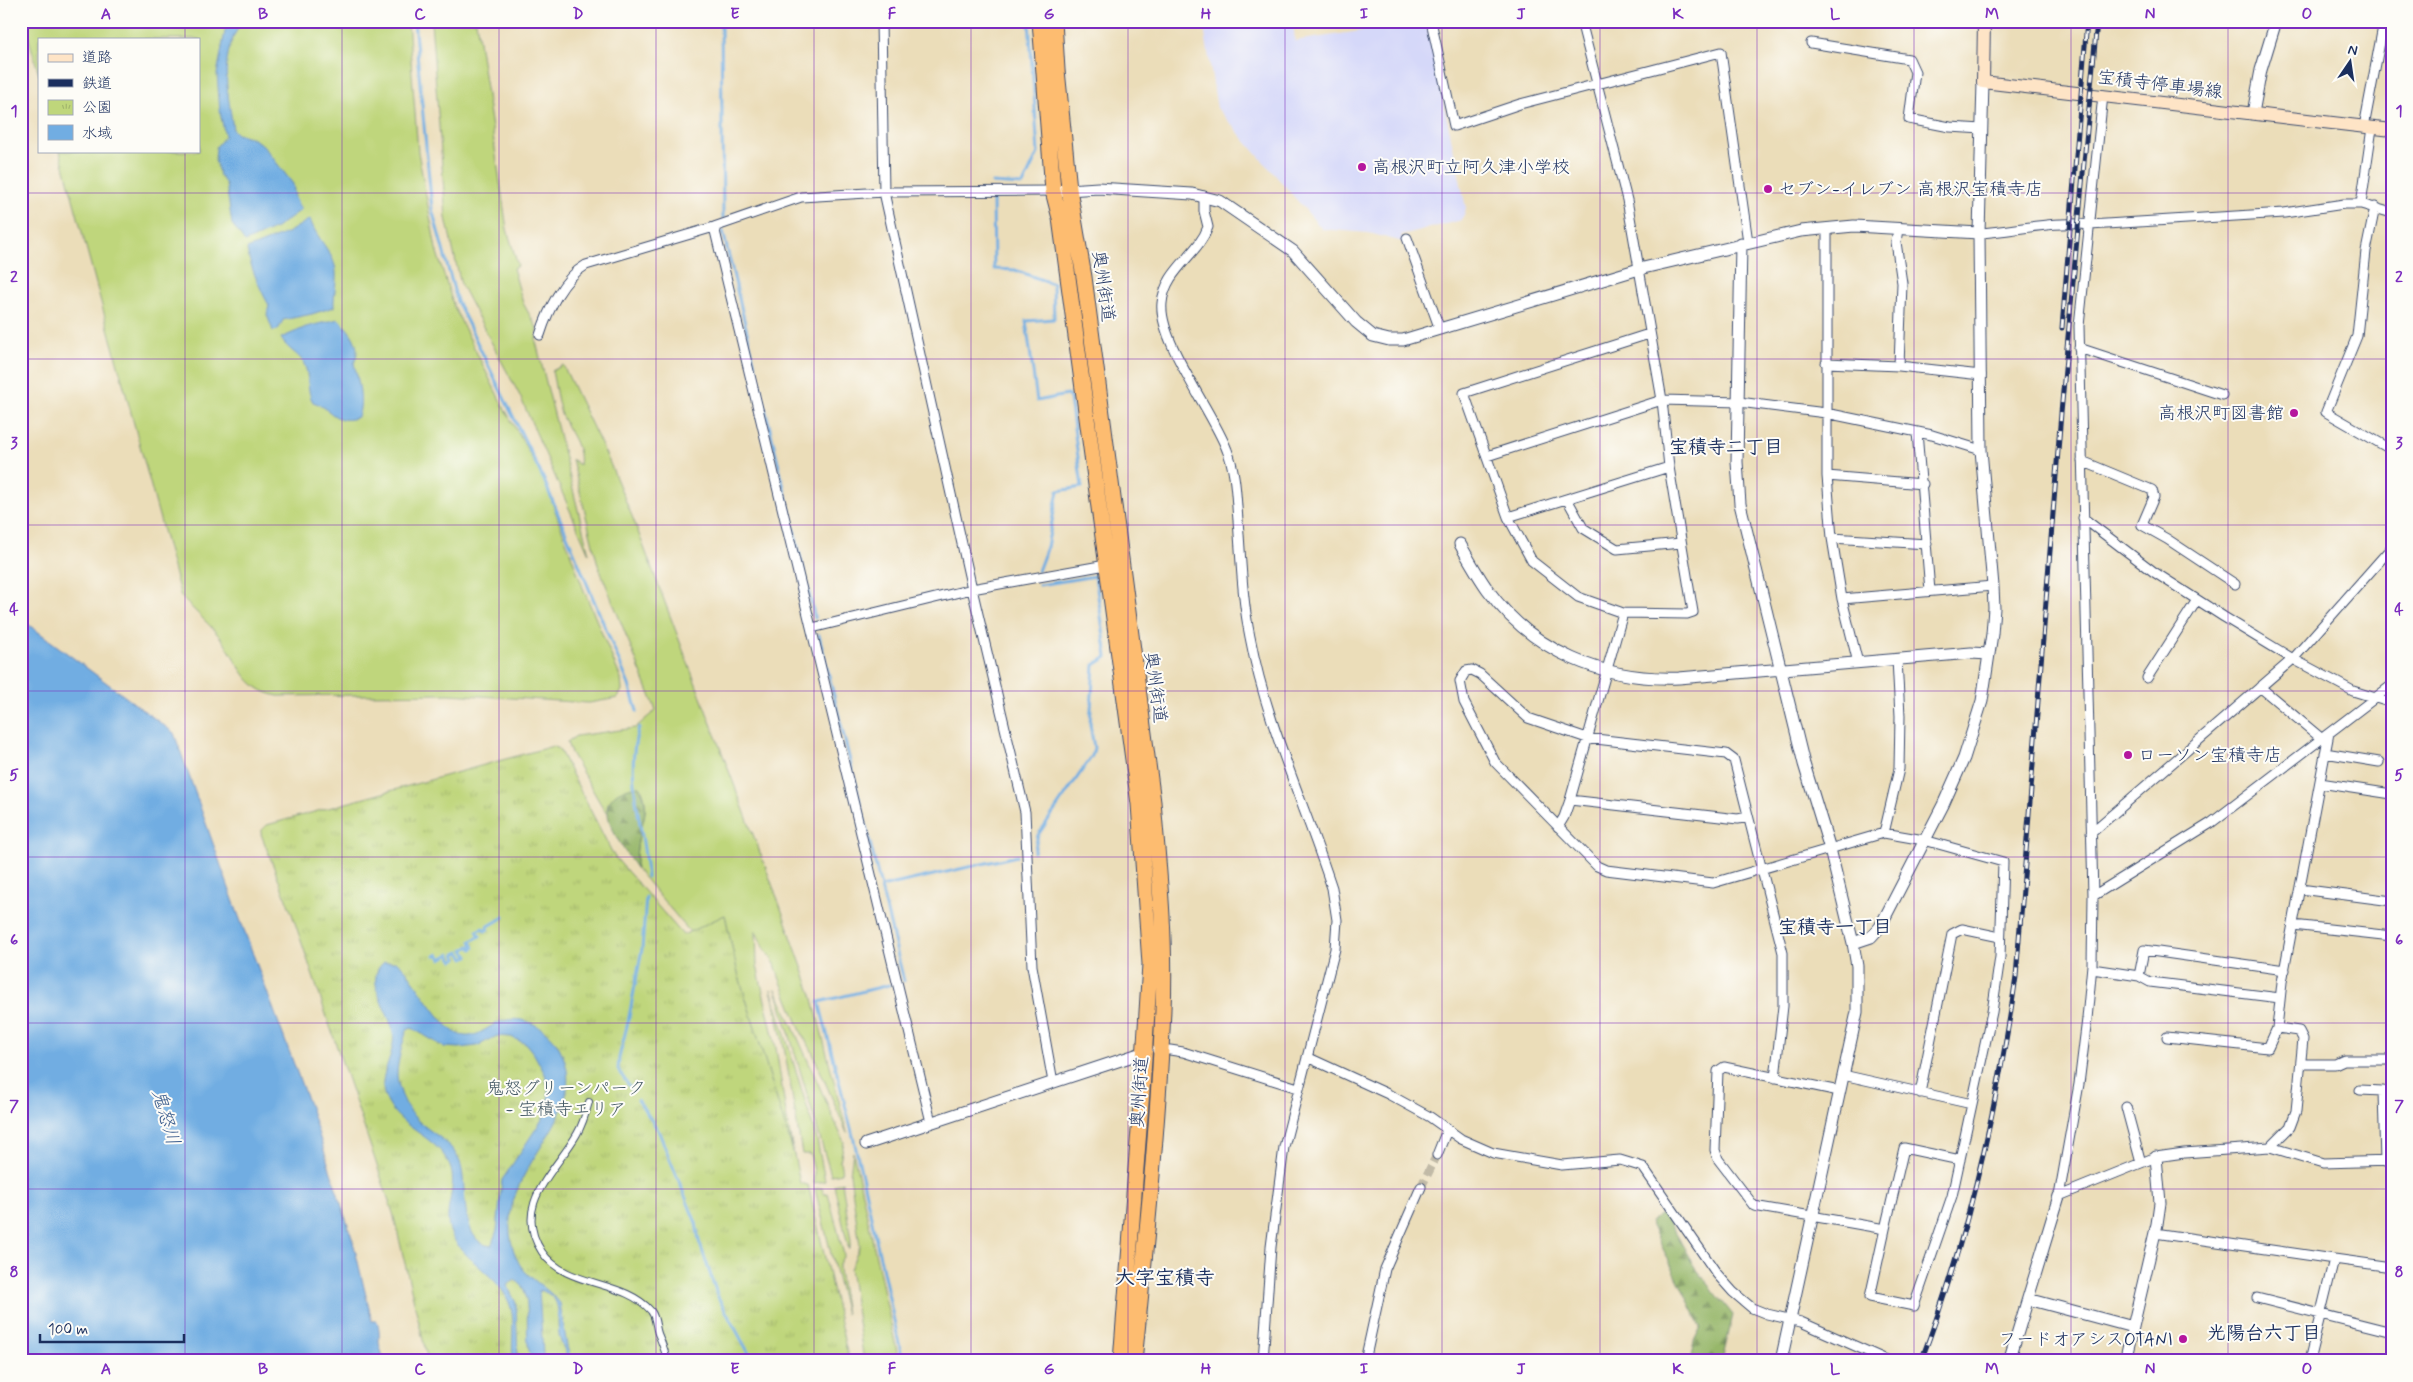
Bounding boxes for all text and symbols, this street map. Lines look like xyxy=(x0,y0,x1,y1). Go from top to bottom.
text: A xyxy=(101,4,111,25)
text: B xyxy=(258,4,268,25)
text: C xyxy=(414,4,426,25)
text: D xyxy=(572,4,584,25)
text: E xyxy=(730,4,740,25)
text: F xyxy=(888,4,897,25)
text: G xyxy=(1044,4,1055,25)
text: H xyxy=(1201,4,1212,25)
text: I xyxy=(1360,4,1369,25)
text: J xyxy=(1516,4,1526,25)
text: K xyxy=(1672,4,1684,25)
text: L xyxy=(1830,4,1841,25)
text: M xyxy=(1985,4,1999,25)
text: N xyxy=(2145,4,2155,25)
text: O xyxy=(2302,4,2313,25)
legend xyxy=(38,38,200,152)
north arrow xyxy=(2326,38,2376,88)
text: N xyxy=(2346,40,2359,60)
text: 道路 xyxy=(82,48,112,68)
street label: 宝積寺停車場線 xyxy=(2096,65,2224,105)
text: 鉄道 xyxy=(82,74,112,94)
text: 公園 xyxy=(82,98,112,118)
text: 1 xyxy=(10,101,18,122)
text: 1 xyxy=(2395,101,2403,122)
text: 水域 xyxy=(82,124,112,144)
place label: 高根沢町立阿久津小学校 xyxy=(1372,156,1570,180)
marker: 高根沢町立阿久津小学校 xyxy=(1356,161,1368,173)
place label: セブン-イレブン 高根沢宝積寺店 xyxy=(1778,178,2043,202)
marker: セブン-イレブン 高根沢宝積寺店 xyxy=(1762,183,1774,195)
street label: 奥州街道 xyxy=(1086,249,1120,323)
text: 2 xyxy=(10,267,18,288)
text: 2 xyxy=(2395,267,2403,288)
place label: 高根沢町図書館 xyxy=(2158,402,2284,426)
marker: 高根沢町図書館 xyxy=(2288,407,2300,419)
text: 3 xyxy=(10,433,18,454)
text: 3 xyxy=(2395,433,2403,454)
district label: 宝積寺二丁目 xyxy=(1669,435,1783,460)
text: 4 xyxy=(9,599,19,620)
text: 4 xyxy=(2394,599,2404,620)
street label: 奥州街道 xyxy=(1138,650,1172,724)
place label: ローソン宝積寺店 xyxy=(2138,744,2282,768)
marker: ローソン宝積寺店 xyxy=(2122,749,2134,761)
text: 5 xyxy=(9,765,19,786)
text: 5 xyxy=(2394,765,2404,786)
district label: 宝積寺一丁目 xyxy=(1778,915,1892,940)
text: 6 xyxy=(10,930,18,951)
text: 6 xyxy=(2395,930,2403,951)
street label: 奥州街道 xyxy=(1126,1055,1154,1129)
park label: 鬼怒グリーンパーク - 宝積寺エリア xyxy=(486,1077,646,1122)
water label: 鬼怒川 xyxy=(146,1087,185,1148)
text: 7 xyxy=(9,1096,19,1117)
text: 7 xyxy=(2394,1096,2404,1117)
text: 8 xyxy=(9,1262,19,1283)
text: 8 xyxy=(2394,1262,2404,1283)
district label: 大字宝積寺 xyxy=(1115,1265,1215,1292)
scale bar xyxy=(40,1312,184,1344)
text: 100 m xyxy=(48,1320,88,1340)
district label: 光陽台六丁目 xyxy=(2207,1321,2321,1346)
place label: フードオアシスOTANI xyxy=(1998,1328,2173,1352)
marker: フードオアシスOTANI xyxy=(2177,1333,2189,1345)
text: A xyxy=(101,1359,111,1380)
text: B xyxy=(258,1359,268,1380)
text: C xyxy=(414,1359,426,1380)
text: D xyxy=(572,1359,584,1380)
text: E xyxy=(730,1359,740,1380)
text: F xyxy=(888,1359,897,1380)
text: G xyxy=(1044,1359,1055,1380)
text: H xyxy=(1201,1359,1212,1380)
text: I xyxy=(1360,1359,1369,1380)
text: J xyxy=(1516,1359,1526,1380)
text: K xyxy=(1672,1359,1684,1380)
text: L xyxy=(1830,1359,1841,1380)
text: M xyxy=(1985,1359,1999,1380)
text: N xyxy=(2145,1359,2155,1380)
text: O xyxy=(2302,1359,2313,1380)

